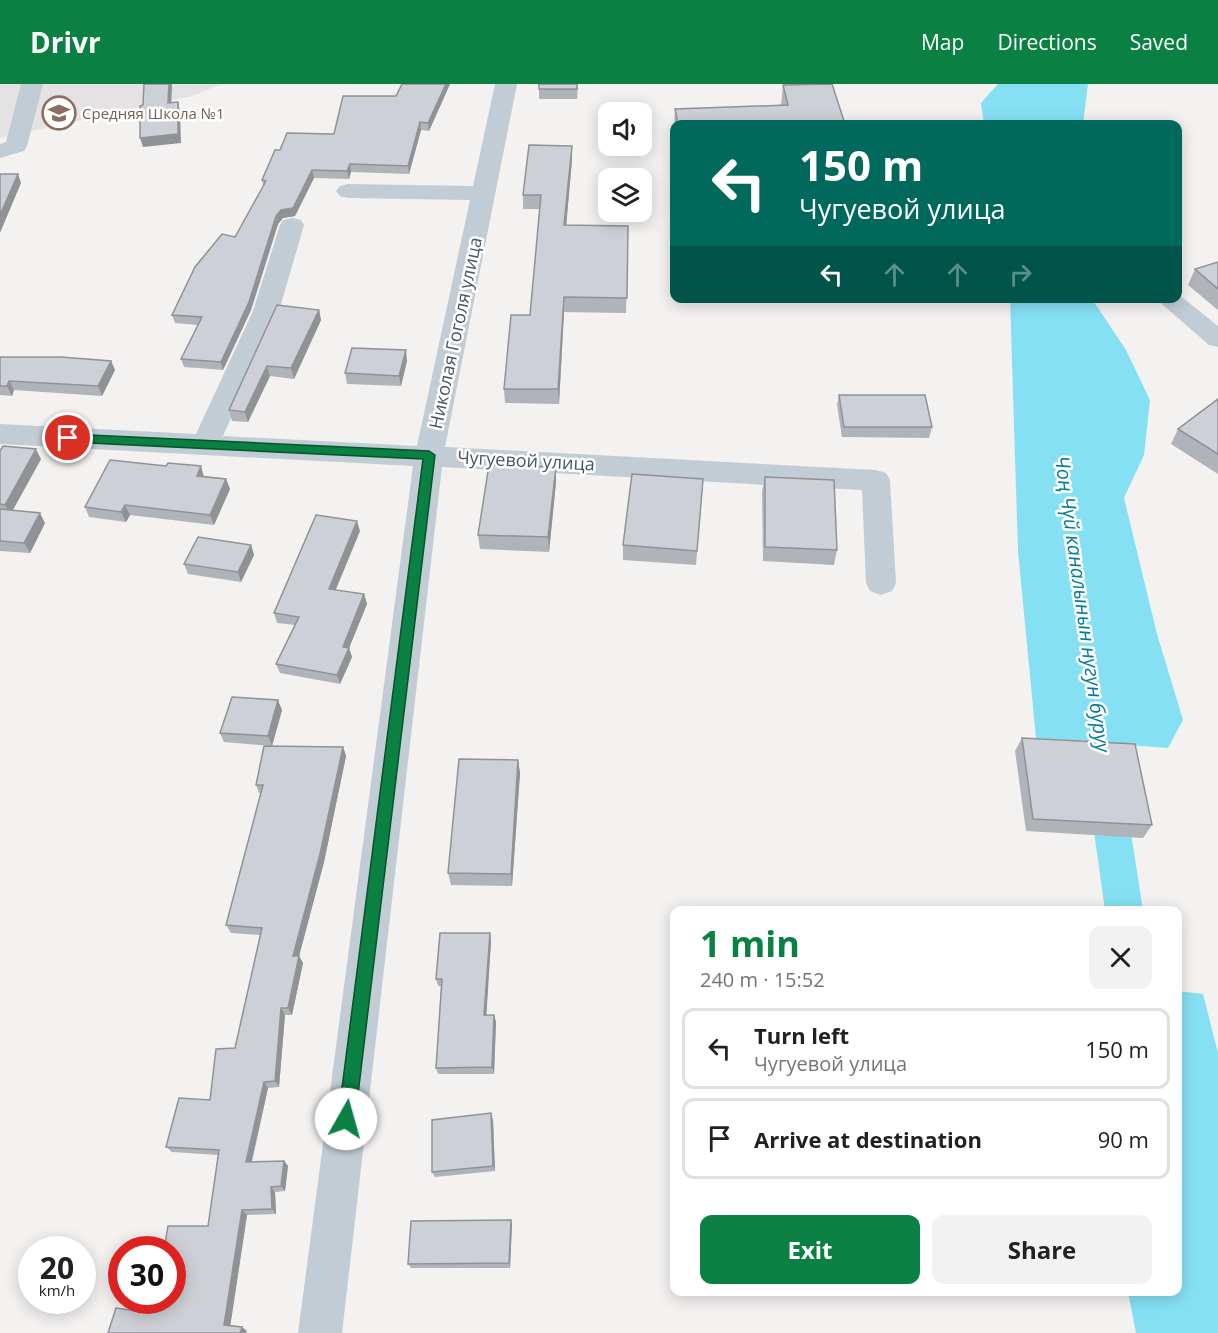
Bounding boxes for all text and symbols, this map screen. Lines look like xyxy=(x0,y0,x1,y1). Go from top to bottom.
text: Drivr xyxy=(30,23,101,61)
text: Map xyxy=(921,28,964,56)
text: Directions xyxy=(997,28,1097,56)
text: Saved xyxy=(1130,28,1188,56)
school or university icon: Средняя Школа №1 xyxy=(41,95,77,131)
map controls xyxy=(598,102,652,222)
button: sound xyxy=(598,102,652,156)
place label: Средняя Школа №1 xyxy=(82,103,225,123)
text: 150 m xyxy=(799,136,923,193)
icon: left xyxy=(700,144,778,222)
button: layers xyxy=(598,168,652,222)
text: Чугуевой улица xyxy=(799,190,1006,227)
street label: Николая Гоголя улица xyxy=(423,235,487,431)
icon: left xyxy=(815,258,848,291)
icon: ahead xyxy=(878,258,911,291)
icon: ahead xyxy=(941,258,974,291)
icon: right xyxy=(1004,258,1037,291)
pin xyxy=(42,412,93,463)
icon: arrive xyxy=(51,421,84,454)
street label: Чугуевой улица xyxy=(457,444,595,476)
water label: Чоң Чүй каналынын нугун буруу xyxy=(1049,454,1117,756)
text: 1 min xyxy=(700,919,800,968)
button: close xyxy=(1089,926,1152,989)
text: 240 m · 15:52 xyxy=(700,966,825,993)
text: Turn left xyxy=(754,1020,849,1050)
icon: left xyxy=(703,1032,736,1065)
text: 150 m xyxy=(1085,1034,1149,1064)
text: Чугуевой улица xyxy=(754,1050,907,1077)
position arrow xyxy=(314,1087,378,1151)
icon: arrive xyxy=(703,1122,736,1155)
text: Arrive at destination xyxy=(754,1124,982,1154)
text: 90 m xyxy=(1098,1124,1149,1154)
button: Exit xyxy=(700,1215,920,1284)
button: Share xyxy=(932,1215,1152,1284)
speed limit sign: 30 xyxy=(108,1236,186,1314)
text: 20 xyxy=(40,1247,74,1288)
text: km/h xyxy=(39,1280,75,1300)

